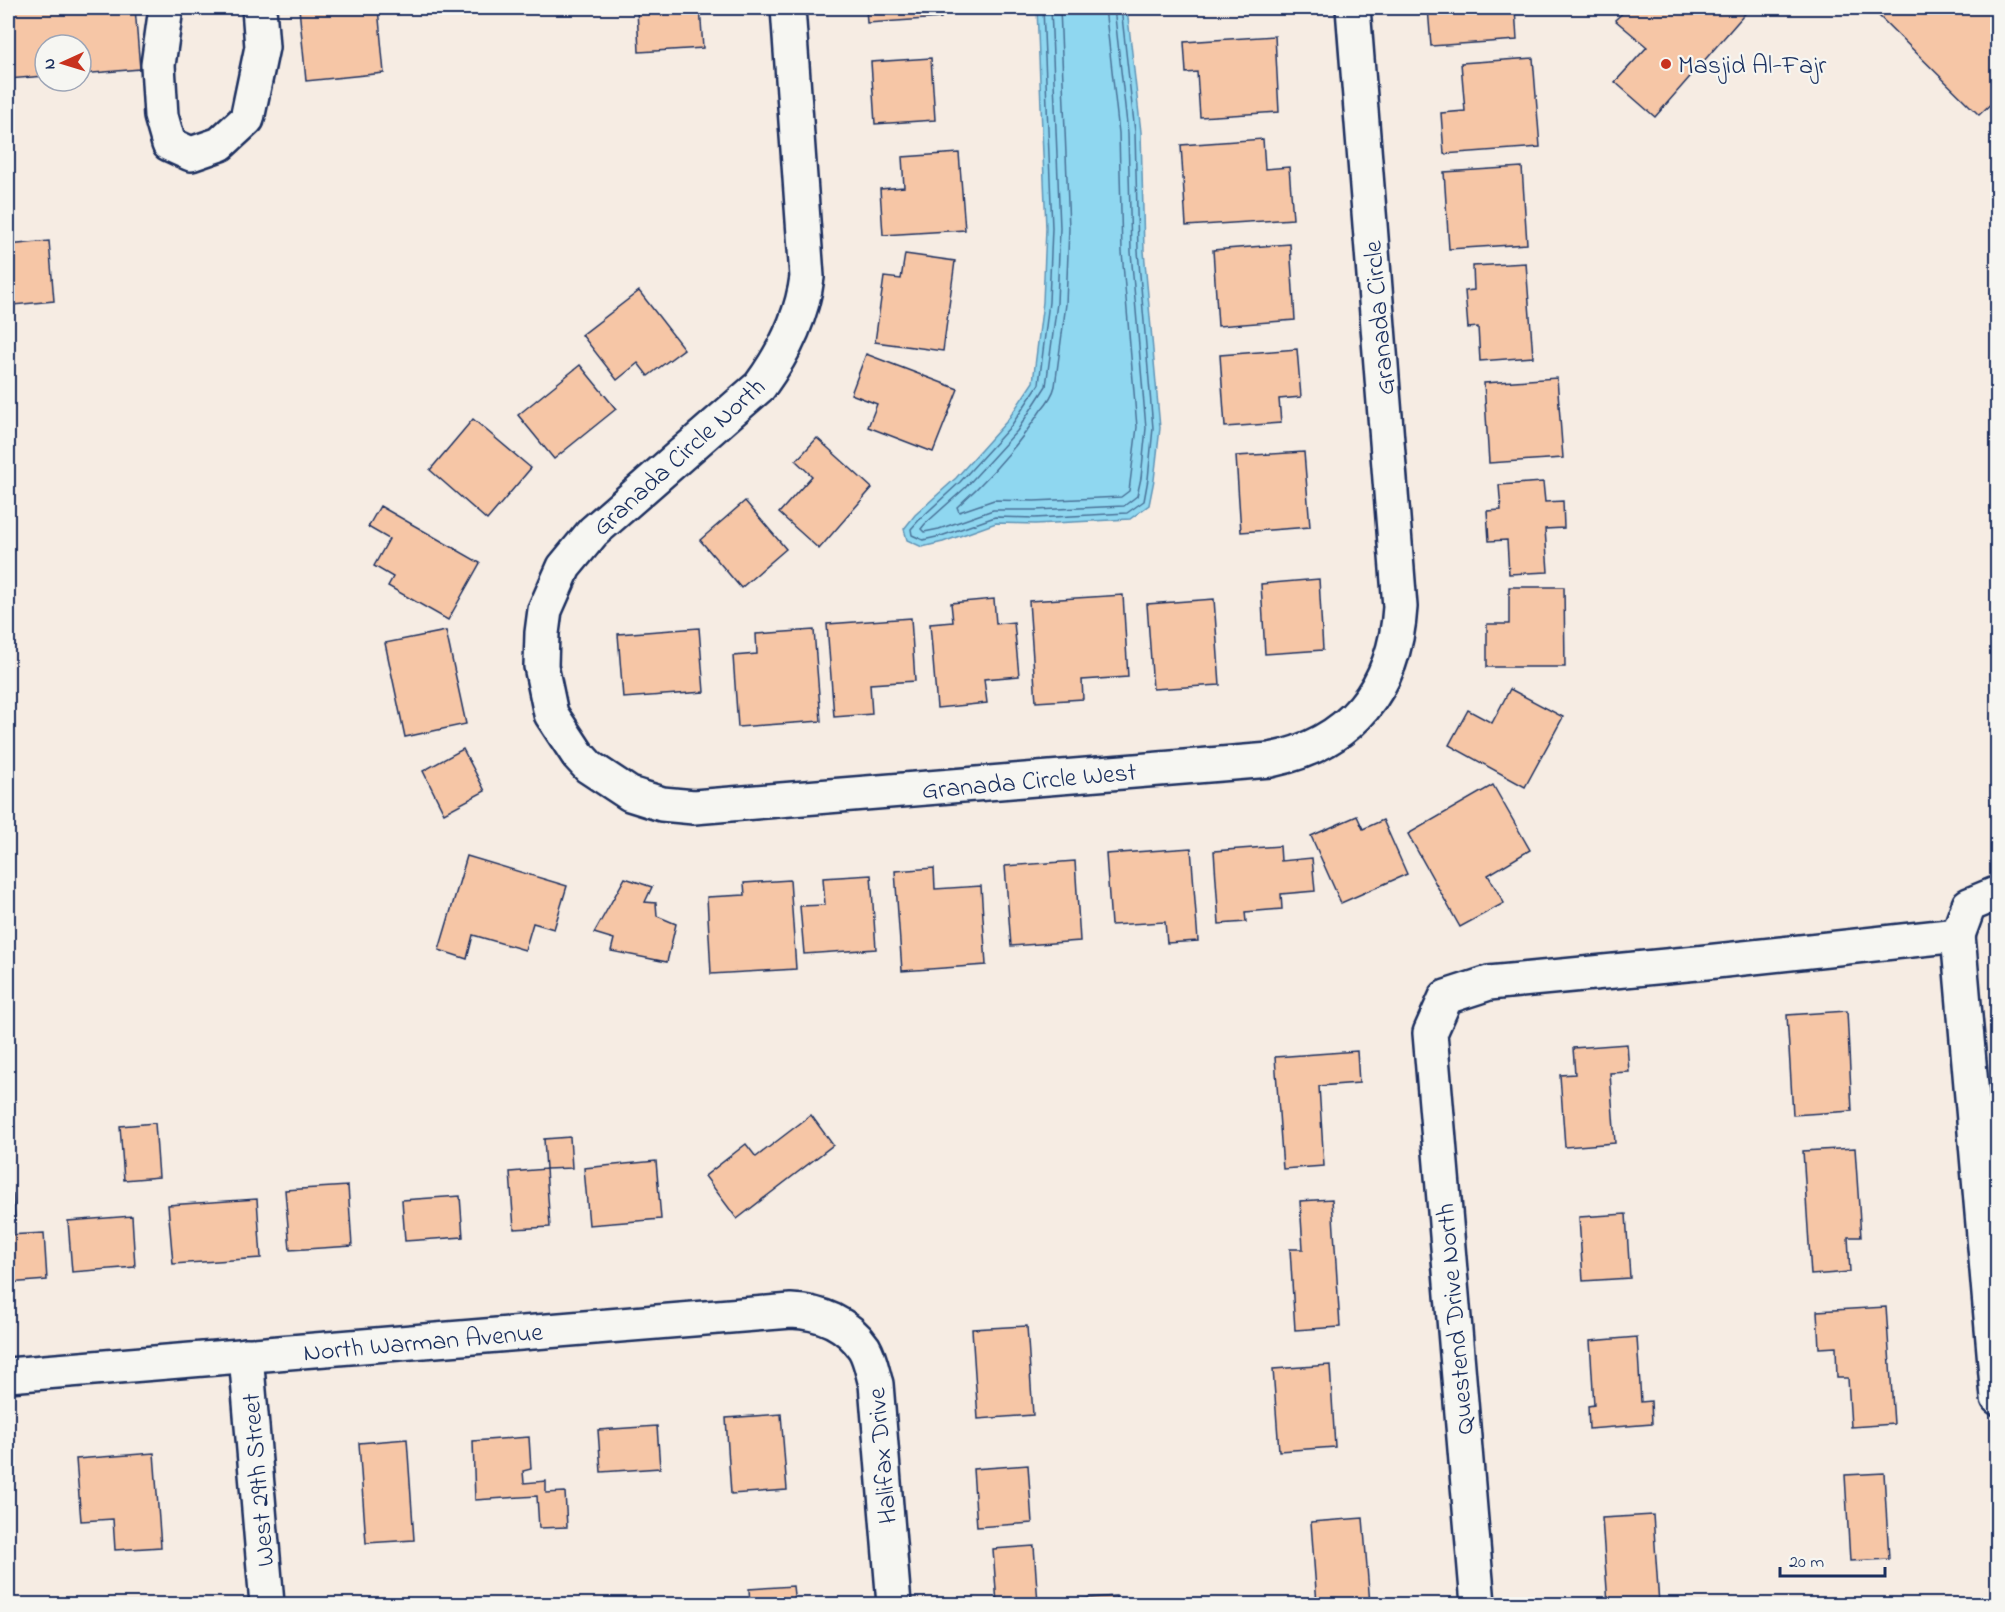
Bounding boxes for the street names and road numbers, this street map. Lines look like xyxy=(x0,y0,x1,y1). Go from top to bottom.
street label: Granada Circle xyxy=(1355,239,1407,397)
street label: Granada Circle North xyxy=(585,370,775,547)
street label: Granada Circle West xyxy=(920,755,1138,811)
street label: Questend Drive North xyxy=(1428,1202,1486,1436)
street label: North Warman Avenue xyxy=(302,1315,545,1373)
street label: Halifax Drive xyxy=(859,1386,909,1526)
street label: West 29th Street xyxy=(233,1391,287,1568)

